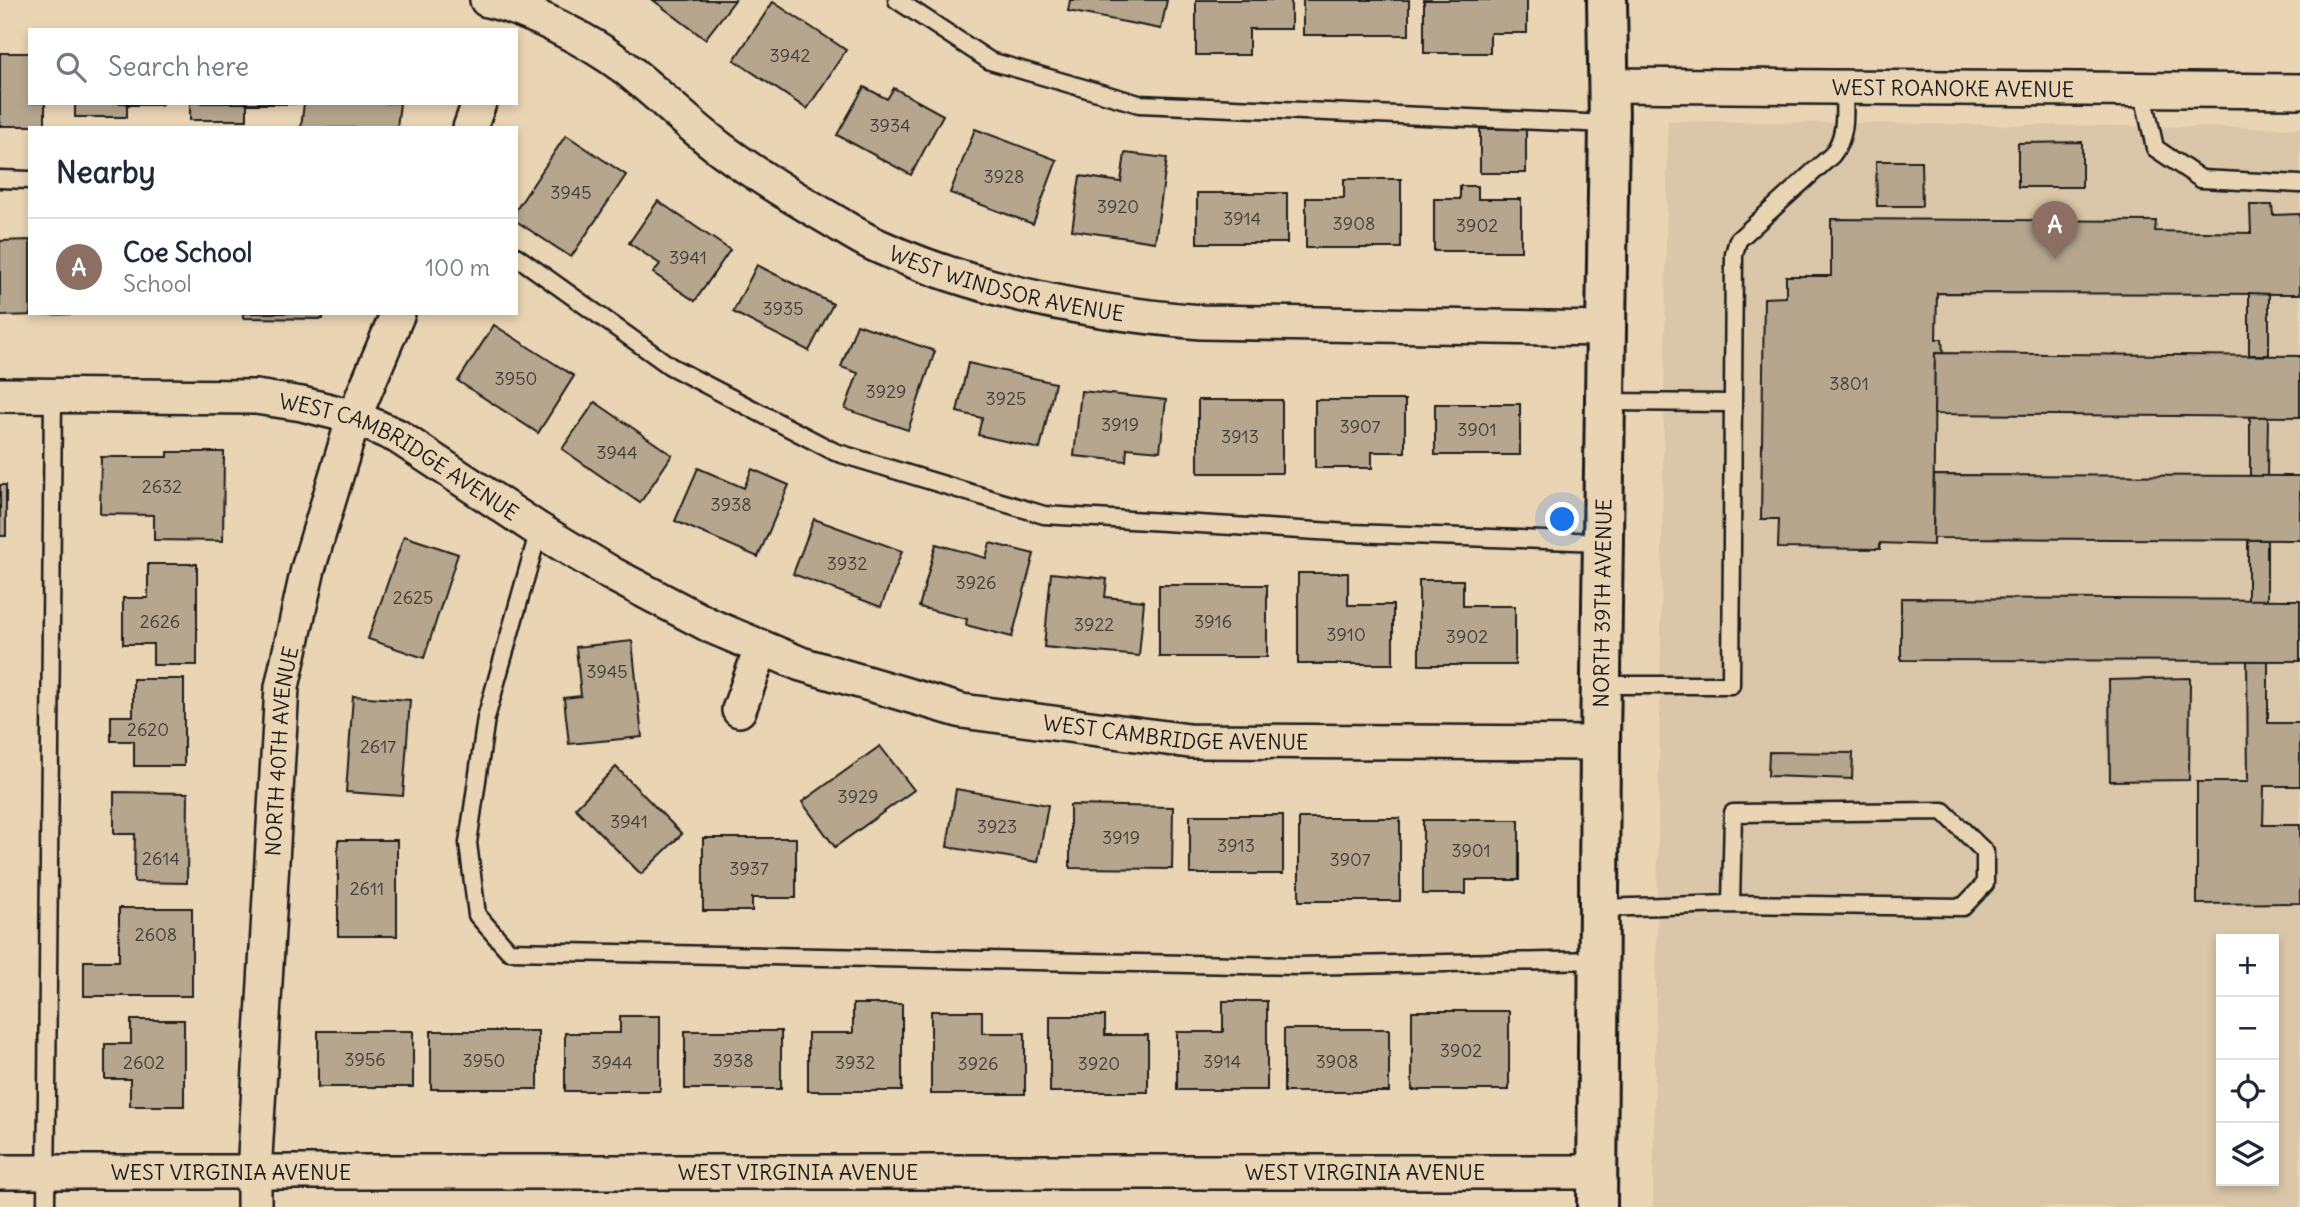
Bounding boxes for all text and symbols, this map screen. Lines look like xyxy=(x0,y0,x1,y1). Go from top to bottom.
search box xyxy=(28,28,518,105)
house number: 3942 xyxy=(770,44,811,67)
icon: search xyxy=(52,48,90,86)
text: Search here xyxy=(108,50,249,83)
street label: WEST ROANOKE AVENUE xyxy=(1832,73,2074,103)
house number: 3934 xyxy=(869,114,911,137)
text: Nearby xyxy=(56,153,156,191)
house number: 3928 xyxy=(984,165,1024,188)
house number: 3945 xyxy=(550,181,592,204)
house number: 3920 xyxy=(1097,195,1139,218)
pin: A xyxy=(2032,201,2078,259)
house number: 3914 xyxy=(1223,207,1261,230)
house number: 3908 xyxy=(1333,212,1375,235)
house number: 3902 xyxy=(1456,214,1498,237)
text: Coe School xyxy=(123,236,252,269)
street label: WEST WINDSOR AVENUE xyxy=(885,239,1126,327)
house number: 3941 xyxy=(669,246,707,269)
text: A xyxy=(72,253,86,282)
text: 100 m xyxy=(425,253,490,282)
text: School xyxy=(123,269,192,298)
house number: 3935 xyxy=(762,297,804,320)
house number: 3950 xyxy=(495,367,537,390)
house number: 3801 xyxy=(1829,372,1869,395)
house number: 3929 xyxy=(866,380,906,403)
street label: WEST CAMBRIDGE AVENUE xyxy=(277,387,524,526)
house number: 3925 xyxy=(986,387,1026,410)
house number: 3919 xyxy=(1101,413,1139,436)
house number: 3907 xyxy=(1340,415,1381,438)
house number: 3901 xyxy=(1457,418,1497,441)
house number: 3913 xyxy=(1221,425,1259,448)
house number: 3944 xyxy=(596,441,638,464)
house number: 2632 xyxy=(142,475,182,498)
house number: 3938 xyxy=(710,493,752,516)
street label: NORTH 39TH AVENUE xyxy=(1587,498,1617,708)
your location xyxy=(1545,502,1579,536)
house number: 3932 xyxy=(827,552,867,575)
house number: 3926 xyxy=(956,571,996,594)
house number: 2625 xyxy=(393,586,433,609)
house number: 2626 xyxy=(140,610,180,633)
house number: 3916 xyxy=(1194,610,1232,633)
house number: 3922 xyxy=(1074,613,1114,636)
house number: 3910 xyxy=(1326,623,1366,646)
house number: 3902 xyxy=(1446,625,1488,648)
street label: NORTH 40TH AVENUE xyxy=(259,643,304,857)
house number: 3945 xyxy=(586,660,628,683)
street label: WEST CAMBRIDGE AVENUE xyxy=(1041,708,1308,755)
house number: 2620 xyxy=(127,718,169,741)
house number: 2617 xyxy=(360,735,396,758)
house number: 3929 xyxy=(838,785,878,808)
house number: 3941 xyxy=(610,810,648,833)
house number: 3923 xyxy=(977,815,1017,838)
house number: 3919 xyxy=(1102,826,1140,849)
house number: 3913 xyxy=(1217,834,1255,857)
house number: 3901 xyxy=(1451,839,1491,862)
house number: 2614 xyxy=(142,847,180,870)
house number: 3907 xyxy=(1330,848,1371,871)
house number: 3937 xyxy=(729,857,769,880)
house number: 2611 xyxy=(350,877,384,900)
house number: 2608 xyxy=(135,923,177,946)
map controls xyxy=(2216,934,2279,1186)
button: + xyxy=(2216,934,2279,997)
button: − xyxy=(2216,997,2279,1060)
house number: 3902 xyxy=(1440,1039,1482,1062)
house number: 3956 xyxy=(344,1048,386,1071)
house number: 3950 xyxy=(463,1049,505,1072)
house number: 3938 xyxy=(712,1049,754,1072)
house number: 3914 xyxy=(1203,1050,1241,1073)
house number: 3908 xyxy=(1316,1050,1358,1073)
house number: 2602 xyxy=(123,1051,165,1074)
house number: 3944 xyxy=(591,1051,633,1074)
house number: 3932 xyxy=(835,1051,875,1074)
house number: 3926 xyxy=(958,1052,998,1075)
house number: 3920 xyxy=(1078,1052,1120,1075)
button: locate xyxy=(2216,1060,2279,1123)
button: layers xyxy=(2216,1123,2279,1186)
street label: WEST VIRGINIA AVENUE xyxy=(111,1159,351,1186)
street label: WEST VIRGINIA AVENUE xyxy=(678,1159,918,1186)
street label: WEST VIRGINIA AVENUE xyxy=(1245,1159,1485,1186)

